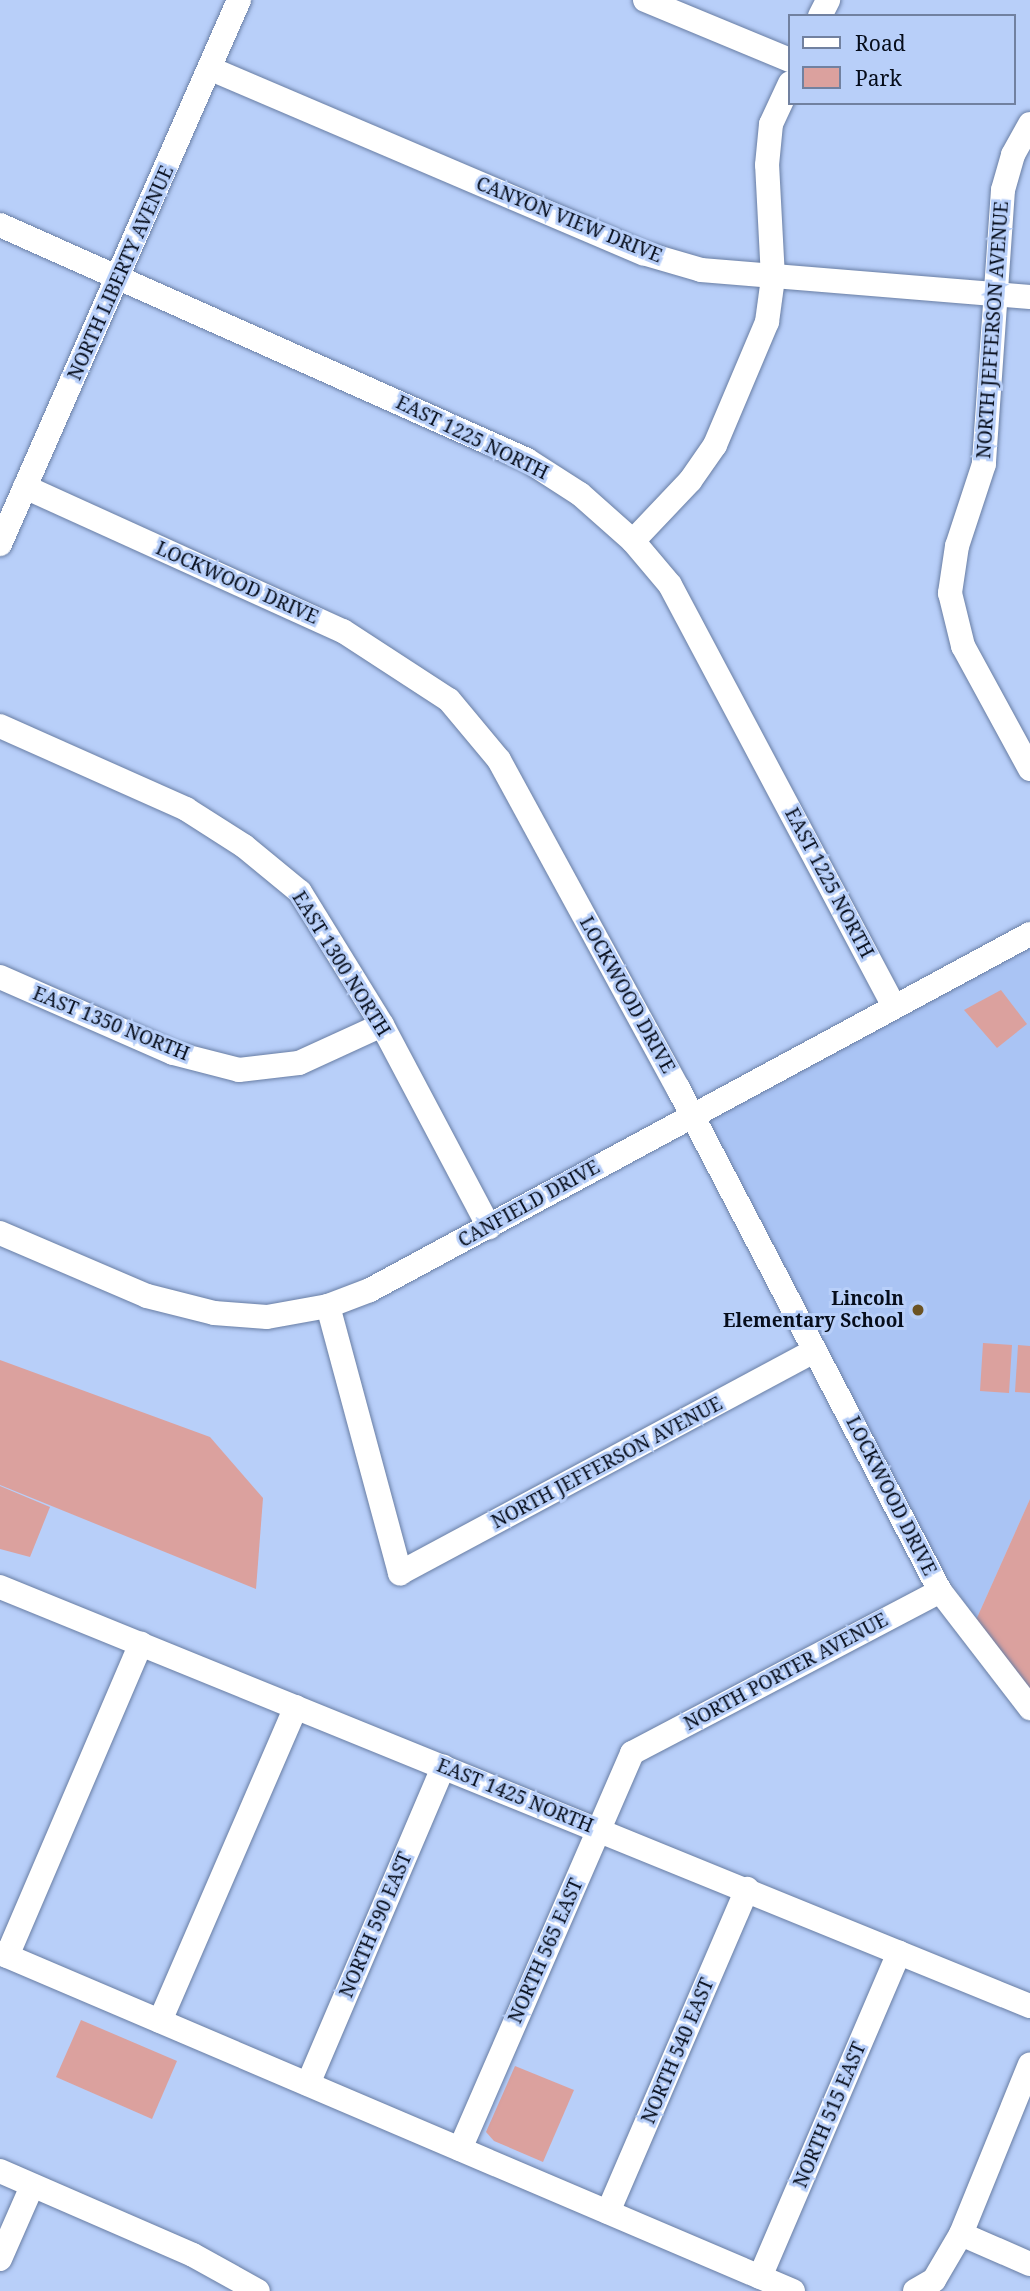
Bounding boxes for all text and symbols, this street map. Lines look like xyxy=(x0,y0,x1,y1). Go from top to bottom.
legend xyxy=(788,14,1016,105)
text: Road xyxy=(855,29,906,57)
text: Park xyxy=(855,64,902,92)
street label: NORTH LIBERTY AVENUE xyxy=(63,162,179,384)
street label: CANYON VIEW DRIVE xyxy=(473,172,665,268)
street label: NORTH JEFFERSON AVENUE xyxy=(973,200,1013,460)
street label: EAST 1225 NORTH xyxy=(392,391,552,485)
street label: LOCKWOOD DRIVE xyxy=(152,537,322,629)
street label: EAST 1225 NORTH xyxy=(780,804,878,962)
street label: EAST 1300 NORTH xyxy=(287,887,395,1041)
street label: LOCKWOOD DRIVE xyxy=(575,913,679,1077)
street label: EAST 1350 NORTH xyxy=(29,982,193,1066)
street label: CANFIELD DRIVE xyxy=(454,1156,604,1252)
place label: Lincoln Elementary School xyxy=(723,1288,904,1332)
marker: Lincoln Elementary School xyxy=(910,1302,926,1318)
street label: NORTH JEFFERSON AVENUE xyxy=(488,1392,726,1534)
street label: LOCKWOOD DRIVE xyxy=(841,1413,941,1579)
street label: NORTH PORTER AVENUE xyxy=(680,1609,892,1735)
street label: EAST 1425 NORTH xyxy=(433,1754,597,1838)
street label: NORTH 590 EAST xyxy=(335,1849,417,2001)
street label: NORTH 565 EAST xyxy=(504,1875,588,2027)
street label: NORTH 540 EAST xyxy=(637,1975,719,2127)
street label: NORTH 515 EAST xyxy=(789,2039,871,2191)

